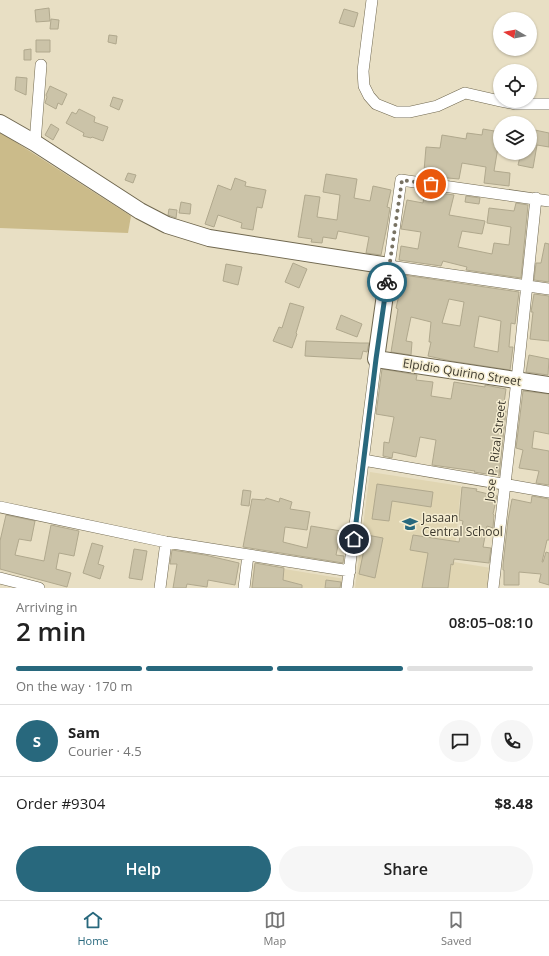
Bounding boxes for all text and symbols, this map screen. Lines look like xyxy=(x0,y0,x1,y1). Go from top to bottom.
north arrow xyxy=(493,12,537,56)
map controls xyxy=(493,12,537,160)
button: locate xyxy=(493,64,537,108)
button: layers xyxy=(493,116,537,160)
pin xyxy=(414,167,448,201)
icon: bag xyxy=(420,173,442,195)
courier xyxy=(367,262,407,302)
icon: bike xyxy=(376,271,398,293)
street label: Elpidio Quirino Street xyxy=(402,354,522,390)
street label: Jose P. Rizal Street xyxy=(480,399,510,504)
place label: Jasaan Central School xyxy=(421,509,503,540)
school or university icon: Jasaan Central School xyxy=(401,515,419,533)
pin xyxy=(337,522,371,556)
icon: home xyxy=(343,528,365,550)
text: Arriving in xyxy=(16,598,78,616)
text: 08:05–08:10 xyxy=(449,612,533,632)
text: 2 min xyxy=(16,613,86,649)
text: On the way · 170 m xyxy=(16,677,132,695)
button: chat xyxy=(439,720,481,762)
button: phone xyxy=(491,720,533,762)
text: Sam xyxy=(68,722,100,742)
text: S xyxy=(33,731,41,751)
text: Courier · 4.5 xyxy=(68,742,142,760)
text: Order #9304 xyxy=(16,793,105,813)
text: $8.48 xyxy=(494,793,533,813)
button: Help xyxy=(16,846,271,892)
button: Share xyxy=(279,846,533,892)
tab: Home xyxy=(77,909,109,948)
tab: Map xyxy=(263,909,286,948)
tab: Saved xyxy=(441,909,472,948)

